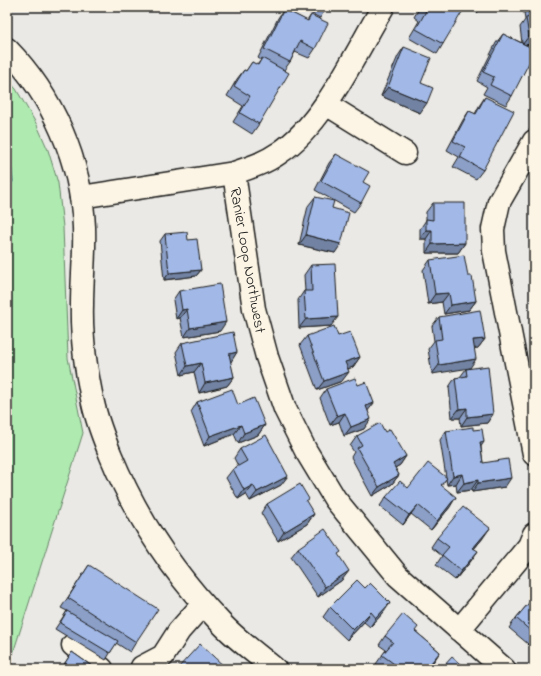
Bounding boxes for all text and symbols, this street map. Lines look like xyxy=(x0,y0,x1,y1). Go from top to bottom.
street label: Ranier Loop Northwest xyxy=(222,185,272,336)

